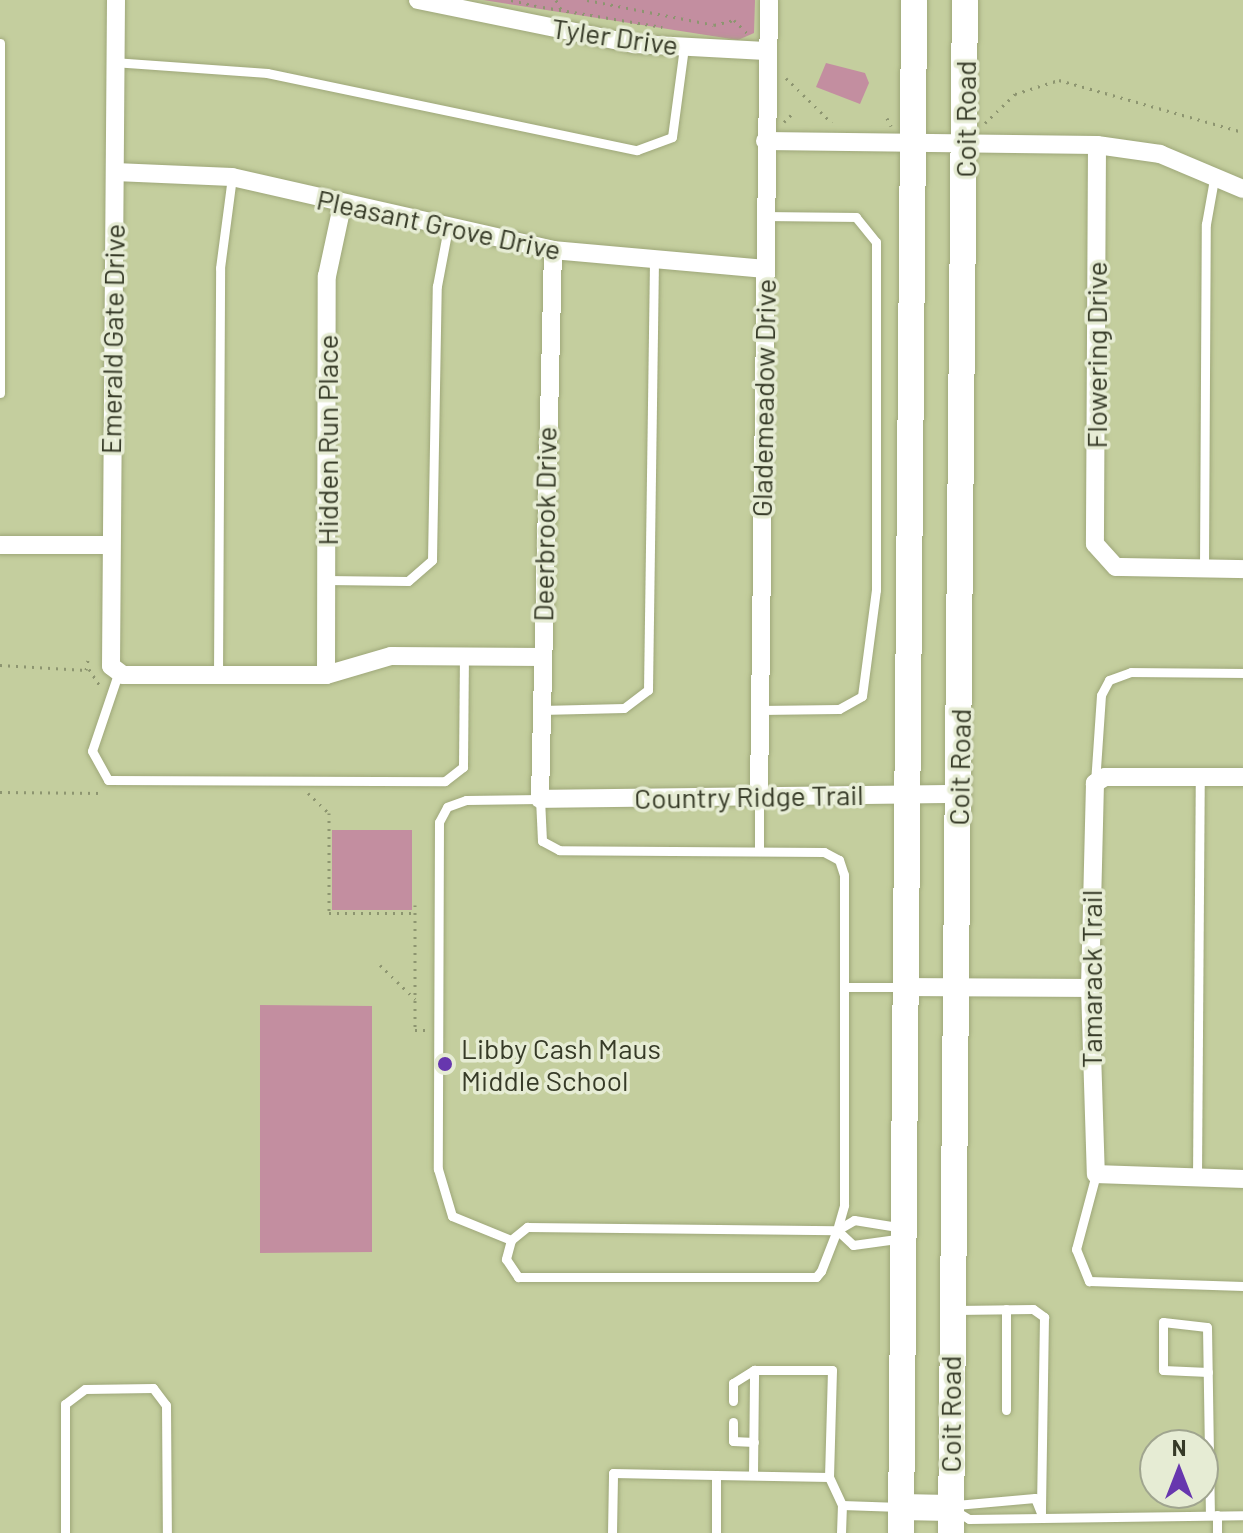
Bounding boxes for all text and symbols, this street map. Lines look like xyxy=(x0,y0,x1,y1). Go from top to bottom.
street label: Tyler Drive xyxy=(550,10,680,62)
street label: Coit Road xyxy=(948,60,982,178)
street label: Pleasant Grove Drive xyxy=(314,182,564,266)
street label: Emerald Gate Drive xyxy=(93,224,131,454)
street label: Flowering Drive xyxy=(1079,261,1113,449)
street label: Glademeadow Drive xyxy=(744,279,782,517)
street label: Hidden Run Place xyxy=(310,334,344,546)
street label: Deerbrook Drive xyxy=(525,426,563,622)
street label: Coit Road xyxy=(941,708,977,826)
street label: Country Ridge Trail xyxy=(634,777,864,815)
street label: Tamarack Trail xyxy=(1074,890,1108,1068)
place label: Libby Cash Maus Middle School xyxy=(461,1031,661,1097)
marker: Libby Cash Maus Middle School xyxy=(436,1055,454,1073)
street label: Coit Road xyxy=(933,1355,967,1473)
north arrow xyxy=(1139,1429,1219,1509)
text: N xyxy=(1172,1434,1186,1460)

